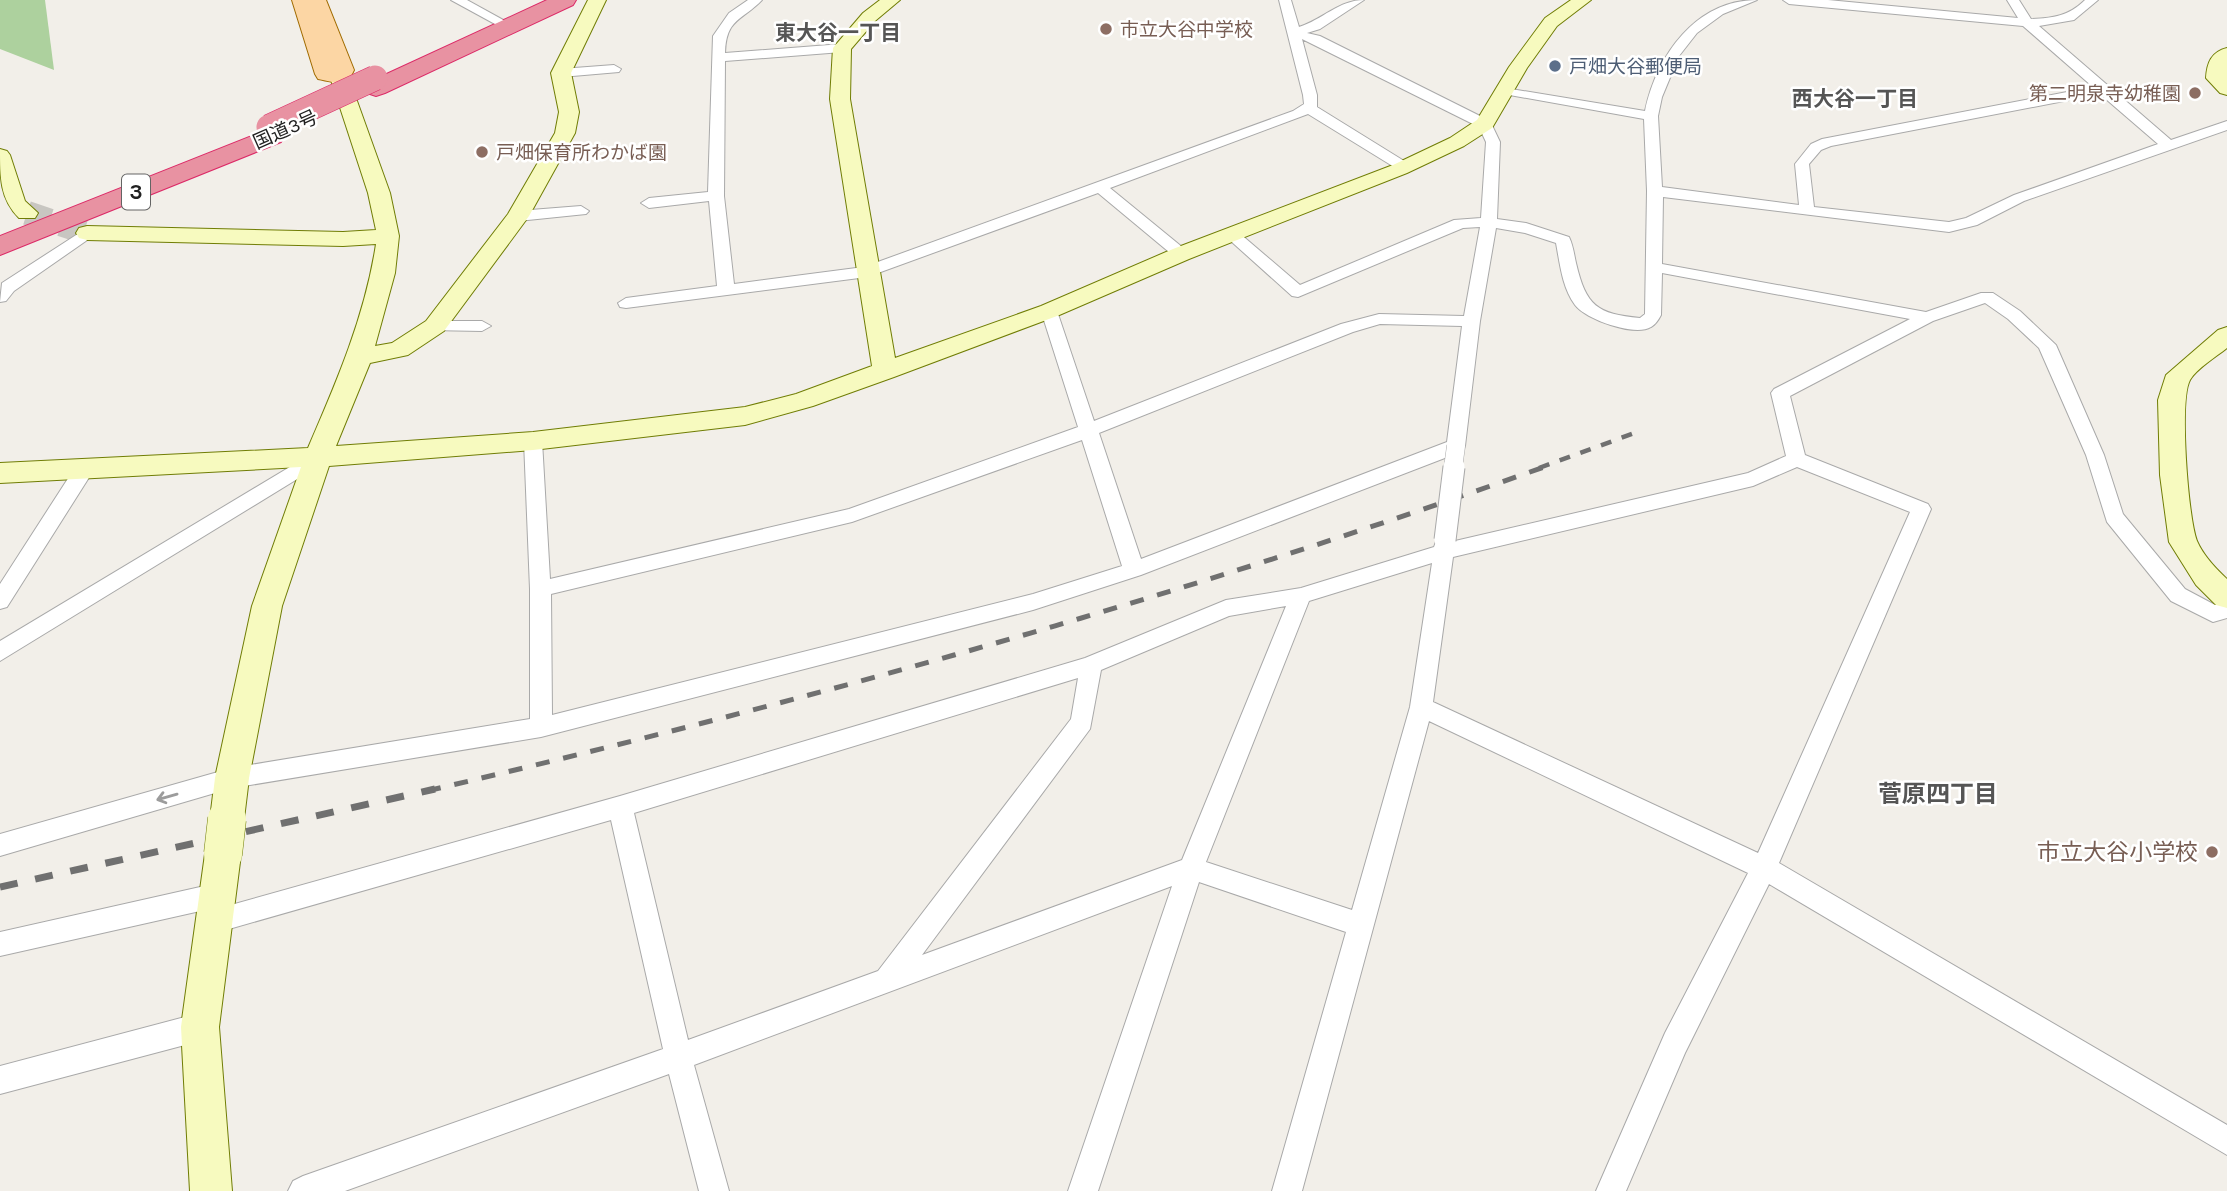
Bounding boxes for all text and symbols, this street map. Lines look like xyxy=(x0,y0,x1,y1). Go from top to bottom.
place label: 市立大谷中学校 xyxy=(1120,19,1253,41)
district label: 東大谷一丁目 xyxy=(775,21,901,45)
marker: 市立大谷中学校 xyxy=(1098,21,1114,37)
place label: 戸畑大谷郵便局 xyxy=(1569,56,1702,78)
marker: 戸畑大谷郵便局 xyxy=(1547,58,1563,74)
place label: 第二明泉寺幼稚園 xyxy=(2029,83,2181,105)
marker: 第二明泉寺幼稚園 xyxy=(2187,85,2203,101)
district label: 西大谷一丁目 xyxy=(1792,87,1918,111)
street label: 国道3号 xyxy=(250,106,321,154)
place label: 戸畑保育所わかば園 xyxy=(496,142,667,164)
marker: 戸畑保育所わかば園 xyxy=(474,144,490,160)
road number: 3 xyxy=(122,174,150,210)
district label: 菅原四丁目 xyxy=(1878,780,1998,808)
one-way arrow xyxy=(156,792,178,805)
place label: 市立大谷小学校 xyxy=(2037,839,2198,866)
marker: 市立大谷小学校 xyxy=(2204,844,2220,860)

